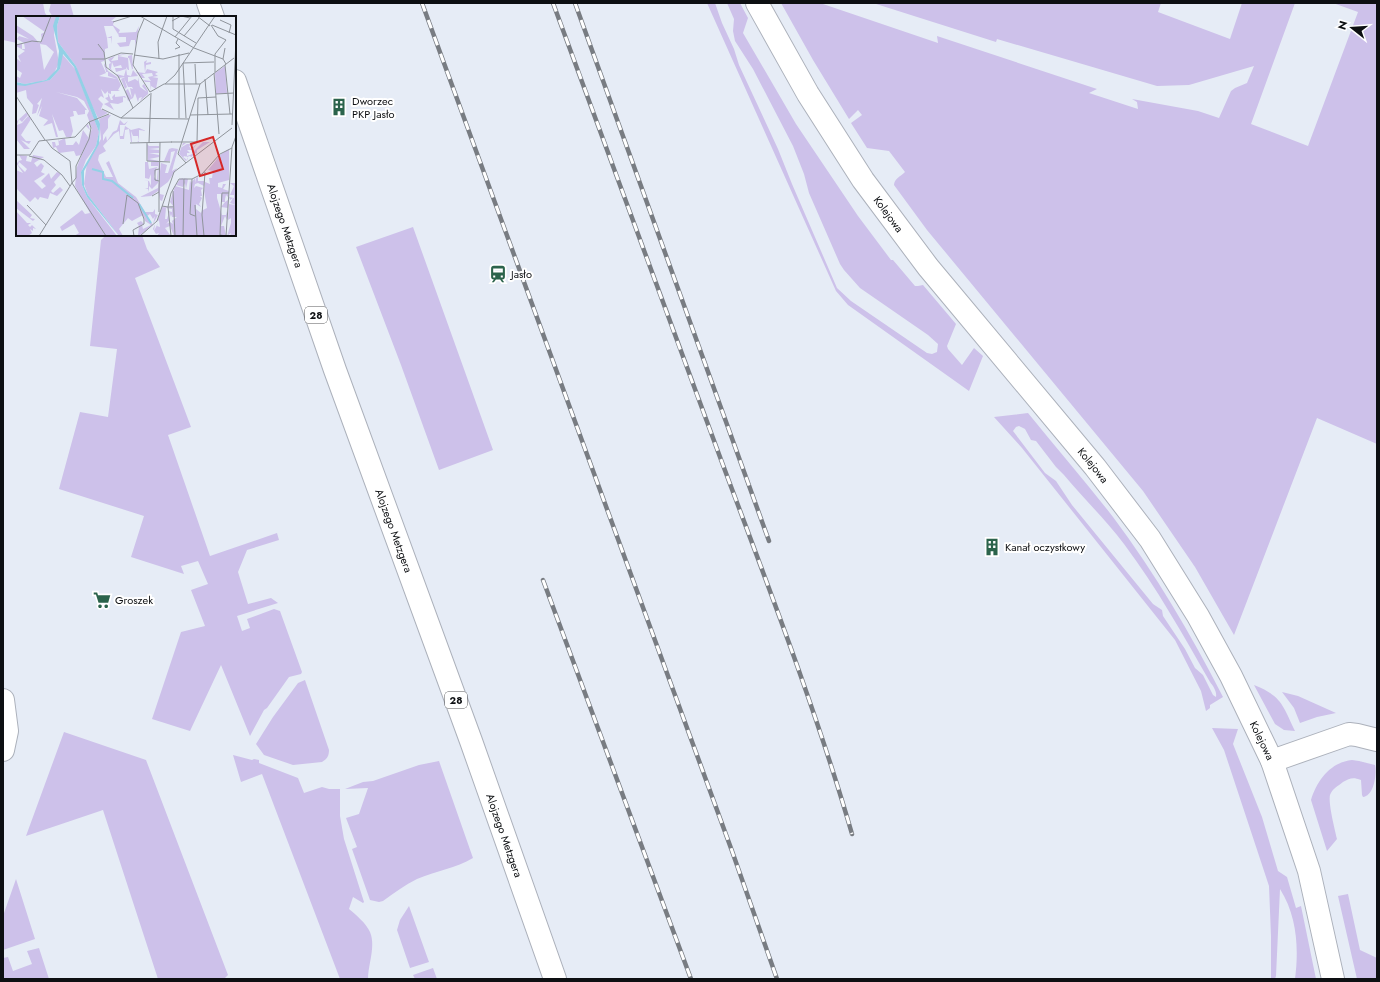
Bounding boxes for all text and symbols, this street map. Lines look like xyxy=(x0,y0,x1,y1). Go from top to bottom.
north arrow xyxy=(1332,8,1372,48)
inset map xyxy=(16,16,236,236)
text: N xyxy=(1334,19,1351,32)
place label: Dworzec PKP Jasło xyxy=(352,93,394,122)
building icon: Dworzec PKP Jasło xyxy=(329,97,349,117)
street label: Alojzego Metzgera xyxy=(263,181,307,270)
street label: Kolejowa xyxy=(870,193,907,236)
station icon: Jasło xyxy=(488,264,508,284)
place label: Jasło xyxy=(509,266,532,282)
road number: 28 xyxy=(305,307,327,323)
street label: Kolejowa xyxy=(1074,444,1112,486)
street label: Alojzego Metzgera xyxy=(371,487,417,575)
building icon: Kanał oczystkowy xyxy=(982,537,1002,557)
place label: Kanał oczystkowy xyxy=(1005,539,1085,555)
supermarket icon: Groszek xyxy=(92,590,112,610)
place label: Groszek xyxy=(115,592,153,608)
road number: 28 xyxy=(445,692,467,708)
street label: Kolejowa xyxy=(1246,718,1278,763)
street label: Alojzego Metzgera xyxy=(482,791,526,879)

